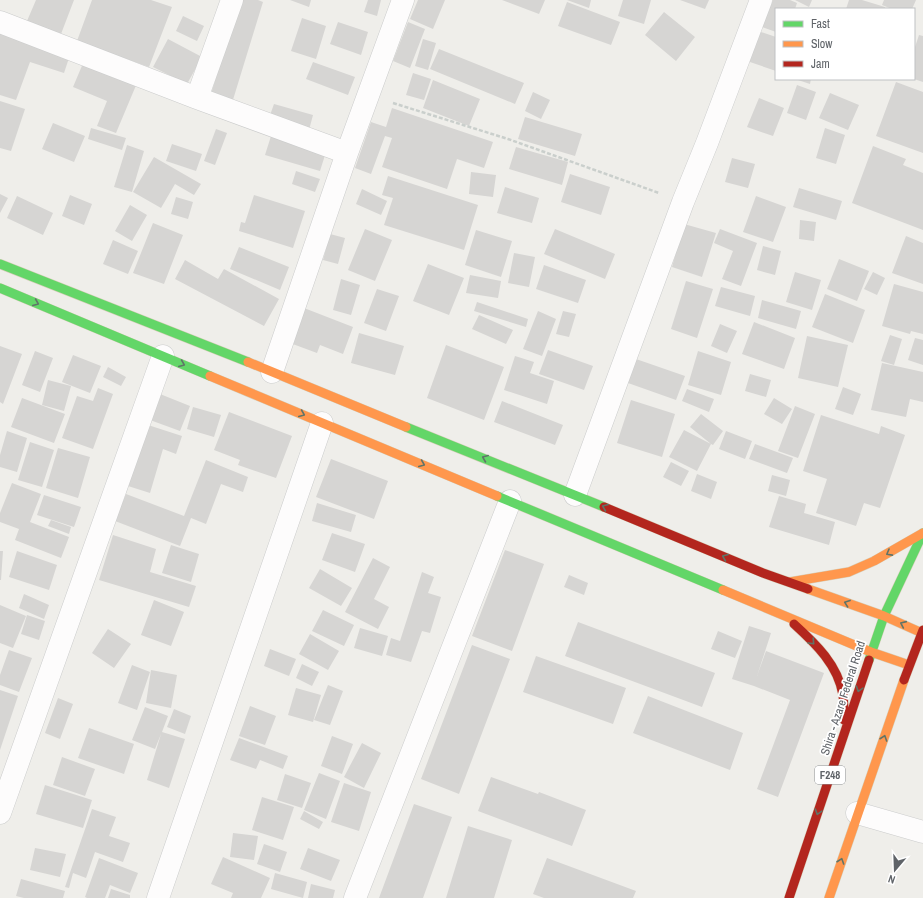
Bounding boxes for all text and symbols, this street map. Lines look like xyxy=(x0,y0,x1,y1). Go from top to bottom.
legend xyxy=(775,8,915,80)
text: Fast xyxy=(811,16,830,32)
text: Slow xyxy=(811,36,833,52)
text: Jam xyxy=(811,56,830,72)
one-way arrow xyxy=(32,299,39,307)
one-way arrow xyxy=(177,359,185,367)
one-way arrow xyxy=(297,409,305,417)
one-way arrow xyxy=(481,455,488,463)
one-way arrow xyxy=(418,460,425,468)
one-way arrow xyxy=(602,504,609,512)
one-way arrow xyxy=(886,548,893,555)
one-way arrow xyxy=(722,554,729,562)
one-way arrow xyxy=(843,599,850,608)
one-way arrow xyxy=(899,621,907,629)
one-way arrow xyxy=(808,637,815,645)
street label: Shira - Azare Federal Road xyxy=(817,639,869,757)
one-way arrow xyxy=(855,685,864,692)
one-way arrow xyxy=(879,735,887,742)
road number: F248 xyxy=(815,766,845,784)
one-way arrow xyxy=(814,808,823,815)
north arrow xyxy=(875,850,915,890)
one-way arrow xyxy=(837,858,845,865)
text: N xyxy=(886,872,897,887)

